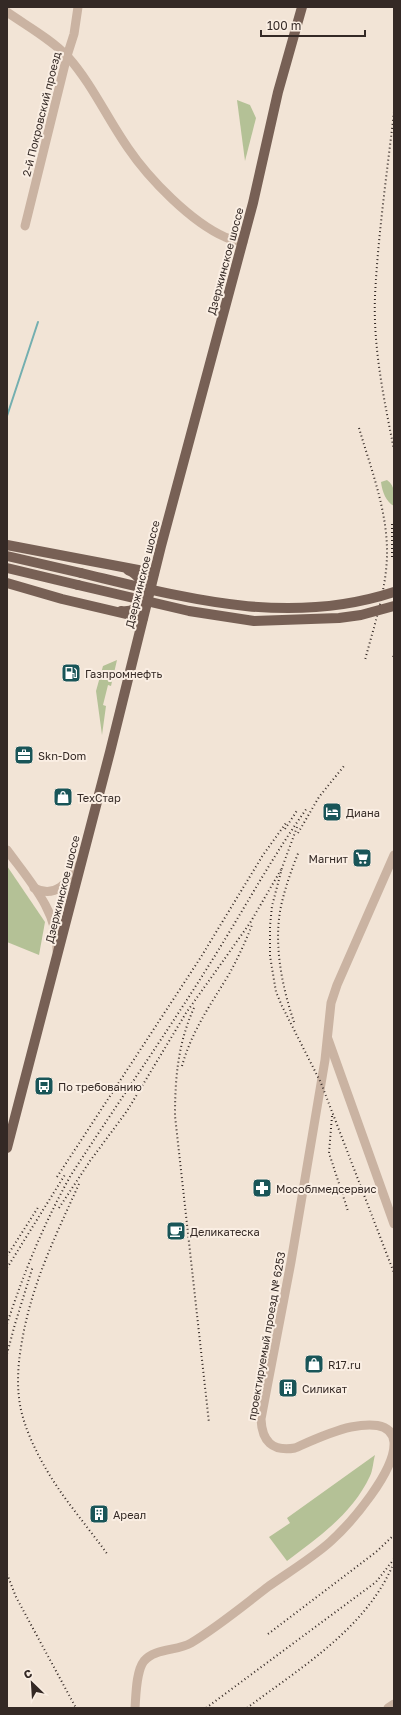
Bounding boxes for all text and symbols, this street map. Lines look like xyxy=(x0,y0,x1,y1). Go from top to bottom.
scale bar xyxy=(261,12,365,38)
text: 100 m xyxy=(267,18,301,33)
street label: 2-й Покровский проезд xyxy=(19,50,63,178)
street label: Дзержинское шоссе xyxy=(204,206,246,316)
street label: Дзержинское шоссе xyxy=(122,519,162,629)
fuel station icon: Газпромнефть xyxy=(60,662,82,684)
place label: Газпромнефть xyxy=(85,667,162,680)
office icon: Skn-Dom xyxy=(13,744,35,766)
place label: Skn-Dom xyxy=(38,749,86,762)
shop icon: ТехСтар xyxy=(52,786,74,808)
place label: ТехСтар xyxy=(77,791,121,804)
hotel icon: Диана xyxy=(321,801,343,823)
place label: Диана xyxy=(346,806,380,819)
street label: Дзержинское шоссе xyxy=(42,834,82,944)
supermarket icon: Магнит xyxy=(351,847,373,869)
place label: Магнит xyxy=(308,852,349,865)
bus stop icon: По требованию xyxy=(33,1075,55,1097)
place label: По требованию xyxy=(58,1080,142,1093)
pharmacy icon: Мособлмедсервис xyxy=(251,1177,273,1199)
place label: Мособлмедсервис xyxy=(276,1182,376,1195)
cafe icon: Деликатеска xyxy=(165,1220,187,1242)
place label: Деликатеска xyxy=(190,1225,260,1238)
street label: проектируемый проезд № 6253 xyxy=(245,1251,287,1421)
shop icon: R17.ru xyxy=(303,1353,325,1375)
place label: R17.ru xyxy=(328,1358,361,1371)
building icon: Силикат xyxy=(277,1377,299,1399)
place label: Силикат xyxy=(302,1382,348,1395)
building icon: Ареал xyxy=(88,1503,110,1525)
place label: Ареал xyxy=(113,1508,146,1521)
north arrow xyxy=(12,1663,52,1703)
text: С xyxy=(21,1666,34,1681)

